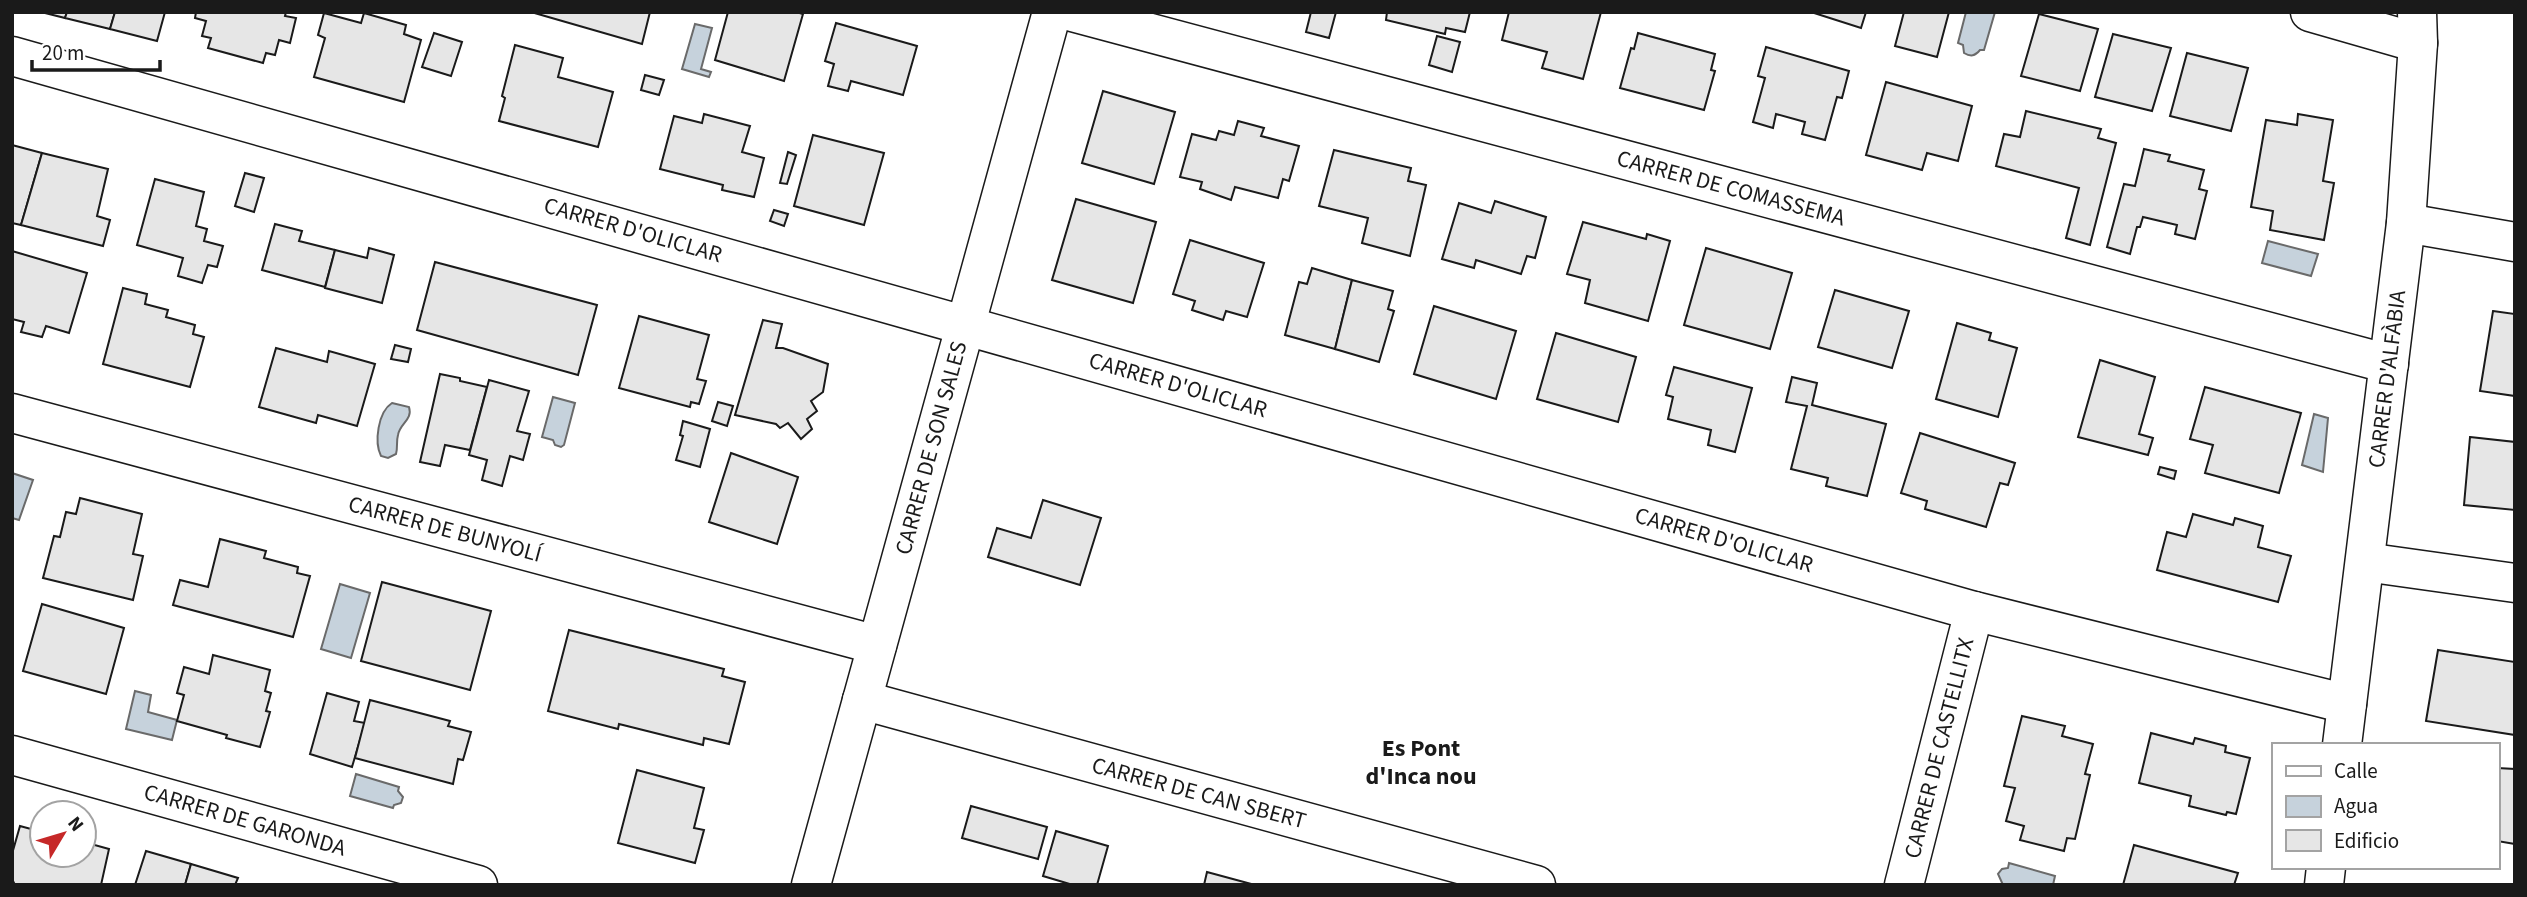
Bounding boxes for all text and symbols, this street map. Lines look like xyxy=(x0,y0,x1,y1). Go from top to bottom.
scale bar xyxy=(32,28,159,72)
text: 20 m xyxy=(42,38,84,68)
street label: CARRER DE COMASSEMA xyxy=(1613,142,1849,234)
street label: CARRER D'OLICLAR xyxy=(540,189,726,271)
street label: CARRER D'ALFÀBIA xyxy=(2360,288,2414,470)
street label: CARRER DE SON SALES xyxy=(887,338,975,558)
street label: CARRER D'OLICLAR xyxy=(1085,344,1271,426)
street label: CARRER DE BUNYOLÍ xyxy=(345,487,546,571)
street label: CARRER D'OLICLAR xyxy=(1631,499,1817,581)
street label: CARRER DE CASTELLITX xyxy=(1896,634,1982,862)
district label: Es Pont d'Inca nou xyxy=(1365,731,1477,794)
legend xyxy=(2272,743,2499,869)
street label: CARRER DE CAN SBERT xyxy=(1088,749,1310,837)
text: Calle xyxy=(2334,756,2378,786)
street label: CARRER DE GARONDA xyxy=(140,775,350,865)
text: Agua xyxy=(2334,791,2378,821)
north arrow xyxy=(28,799,98,869)
text: N xyxy=(61,811,90,838)
text: Edificio xyxy=(2334,826,2399,856)

